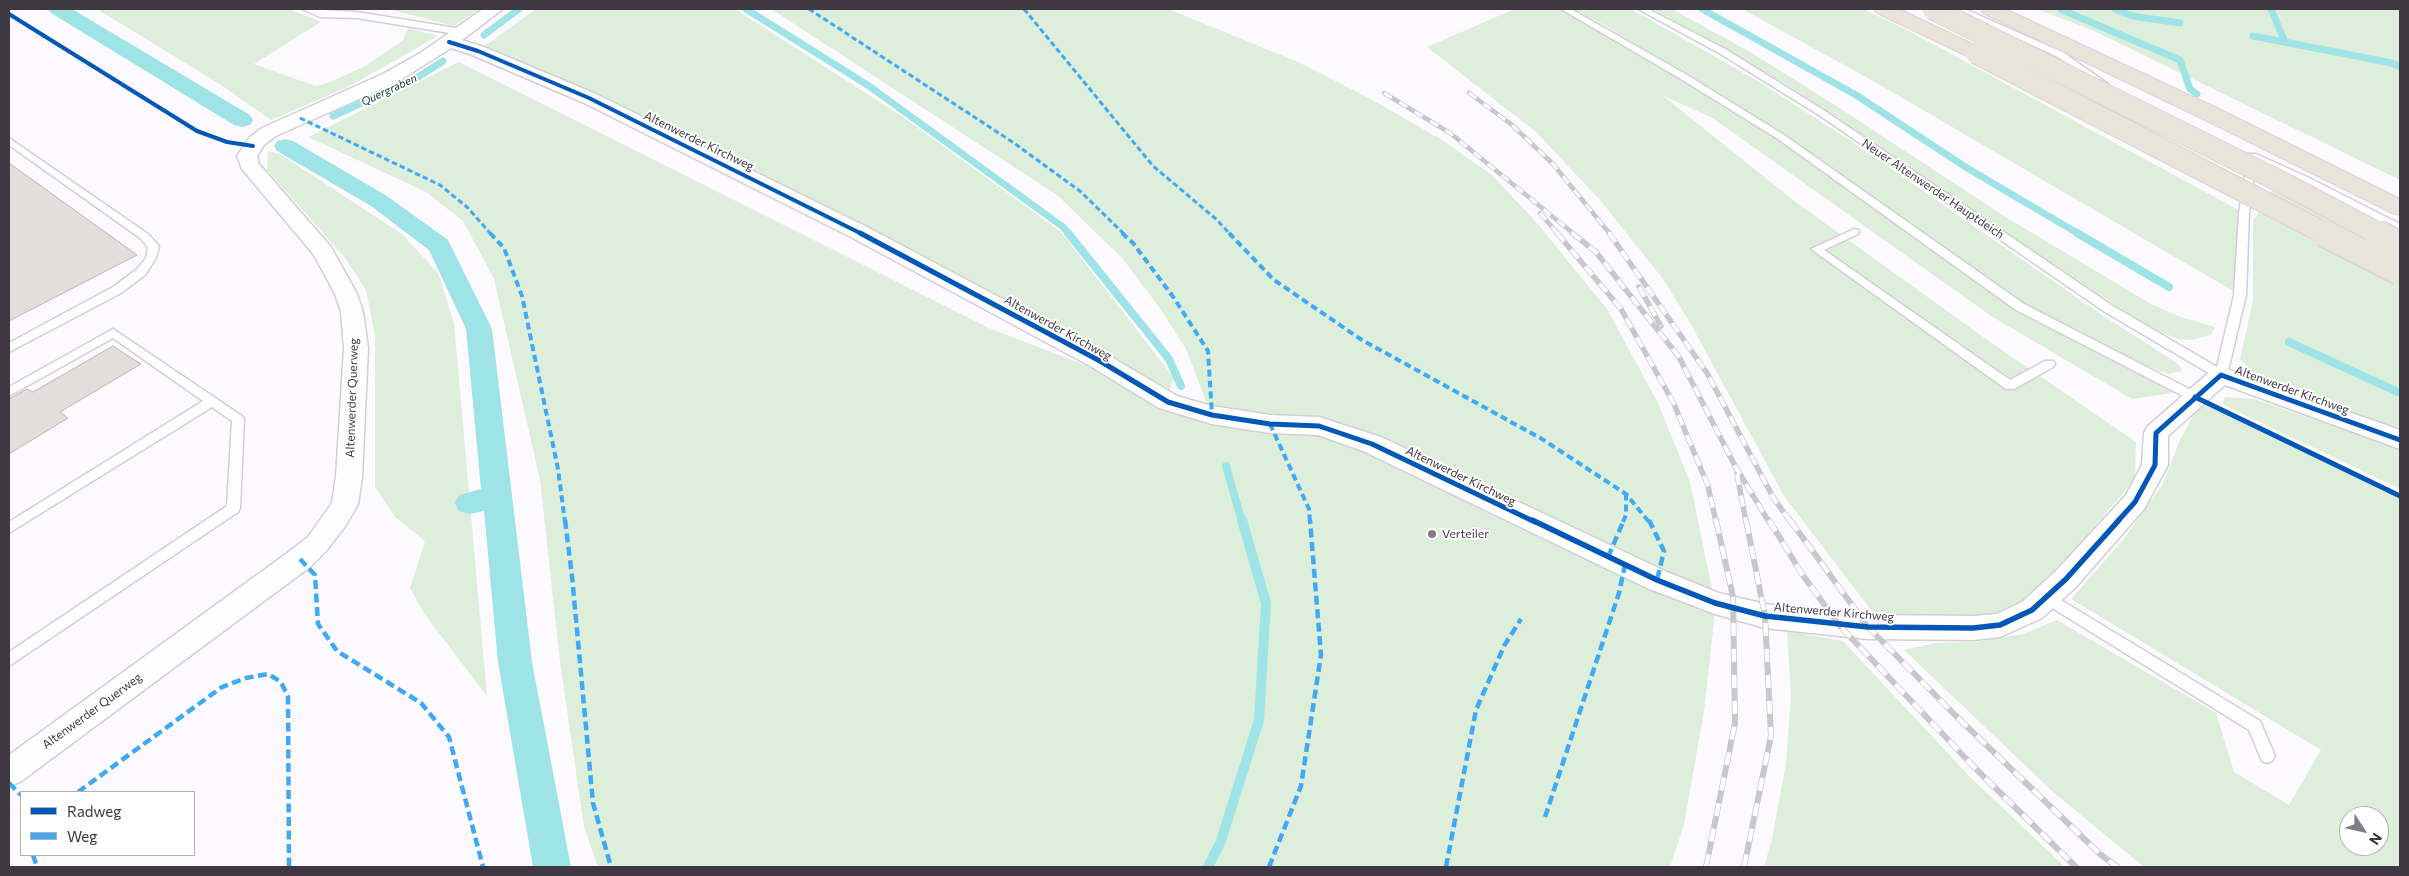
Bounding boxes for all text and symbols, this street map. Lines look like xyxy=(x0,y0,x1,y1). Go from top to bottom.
water label: Quergraben xyxy=(359,71,419,109)
street label: Altenwerder Kirchweg xyxy=(642,108,756,174)
street label: Neuer Altenwerder Hauptdeich xyxy=(1859,136,2007,242)
street label: Altenwerder Kirchweg xyxy=(1002,292,1114,364)
street label: Altenwerder Querweg xyxy=(343,338,361,458)
street label: Altenwerder Kirchweg xyxy=(2233,363,2351,417)
street label: Altenwerder Kirchweg xyxy=(1404,443,1518,509)
place label: Verteiler xyxy=(1442,527,1489,541)
marker: Verteiler xyxy=(1426,528,1438,540)
street label: Altenwerder Kirchweg xyxy=(1773,600,1895,624)
street label: Altenwerder Querweg xyxy=(39,670,145,752)
legend xyxy=(20,791,195,856)
text: Radweg xyxy=(67,802,121,820)
north arrow xyxy=(2339,806,2389,856)
text: Weg xyxy=(67,827,97,845)
text: N xyxy=(2366,830,2386,848)

